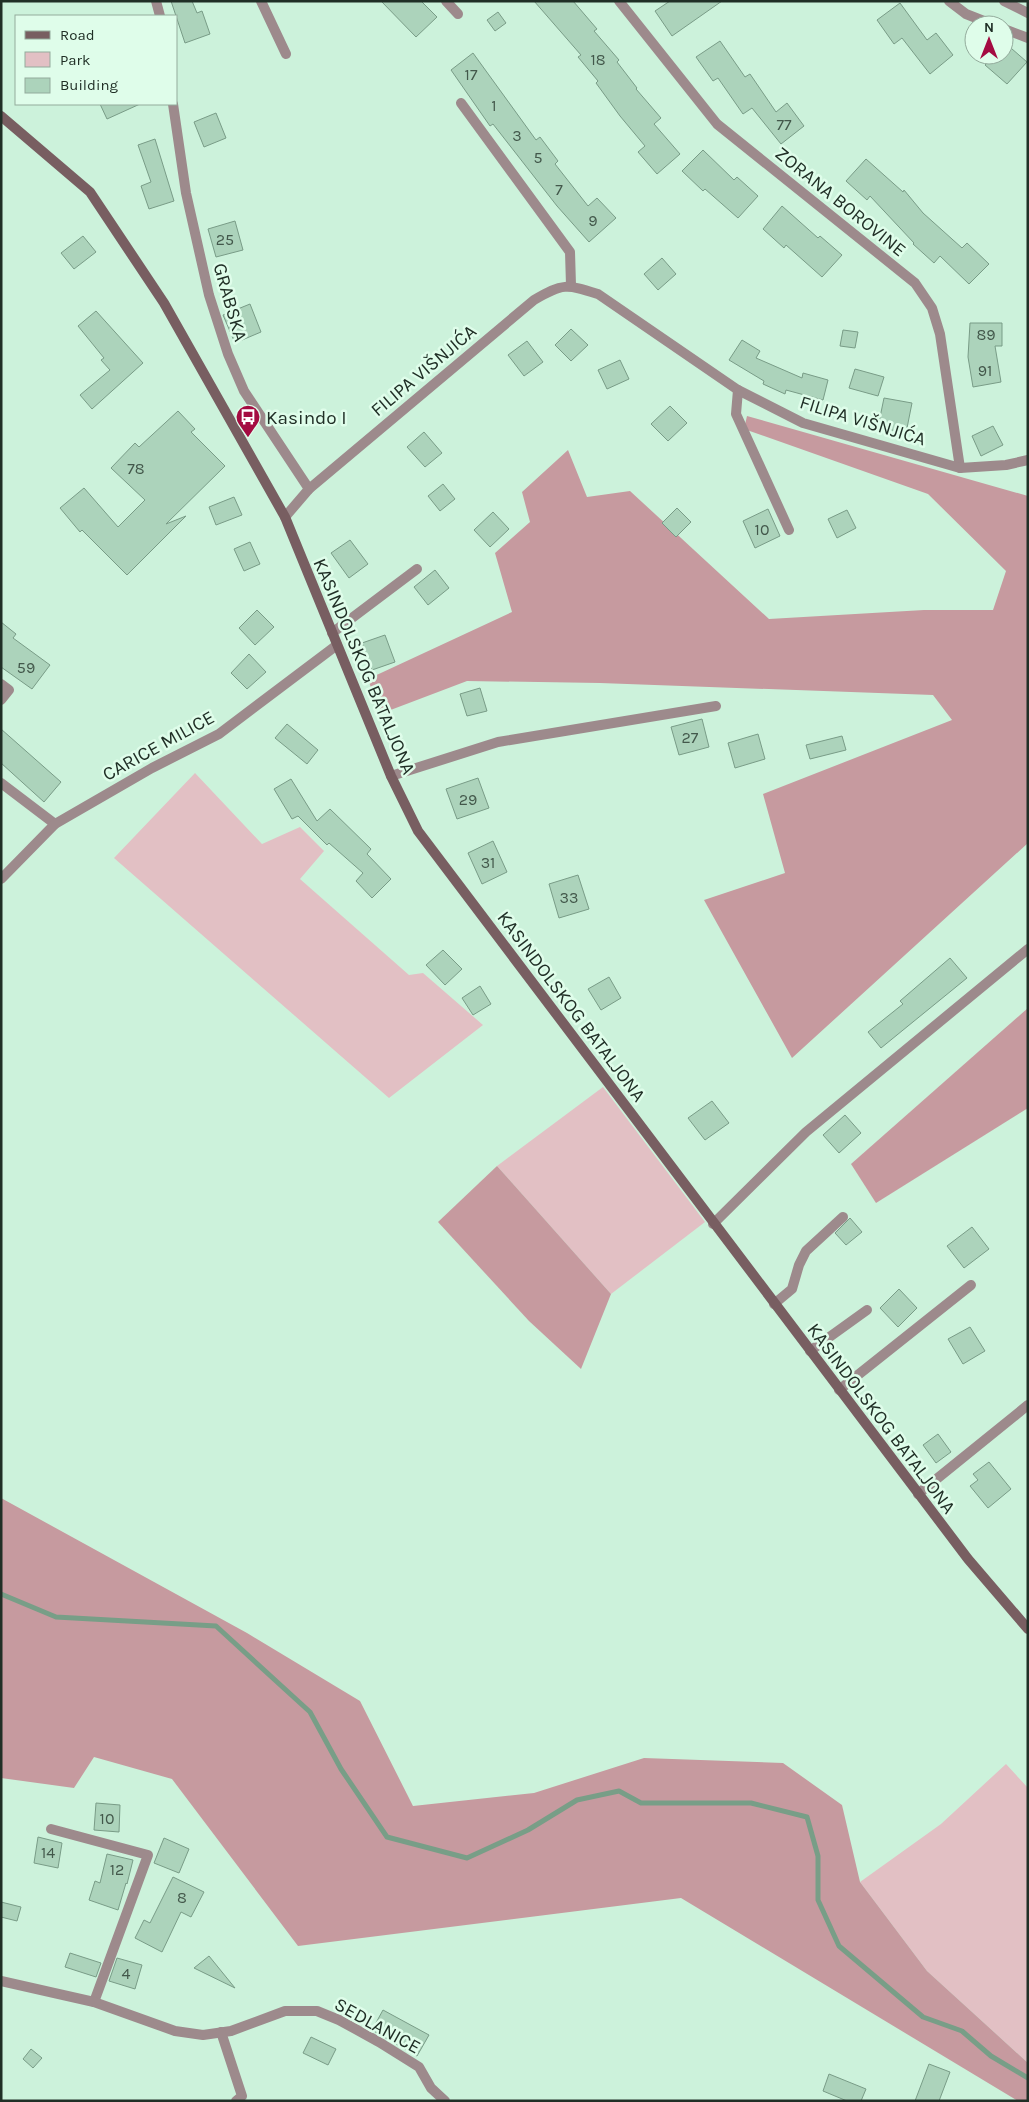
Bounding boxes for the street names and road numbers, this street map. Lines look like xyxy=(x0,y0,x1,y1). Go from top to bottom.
street label: ZORANA BOROVINE xyxy=(770,142,910,261)
street label: GRABSKA xyxy=(208,261,252,344)
street label: FILIPA VIŠNJIĆA xyxy=(366,320,481,421)
street label: FILIPA VIŠNJIĆA xyxy=(797,390,929,451)
street label: KASINDOLSKOG BATALJONA xyxy=(309,555,420,778)
street label: CARICE MILICE xyxy=(99,706,218,786)
street label: KASINDOLSKOG BATALJONA xyxy=(492,907,650,1106)
street label: KASINDOLSKOG BATALJONA xyxy=(802,1319,960,1518)
street label: SEDLANICE xyxy=(331,1993,424,2059)

